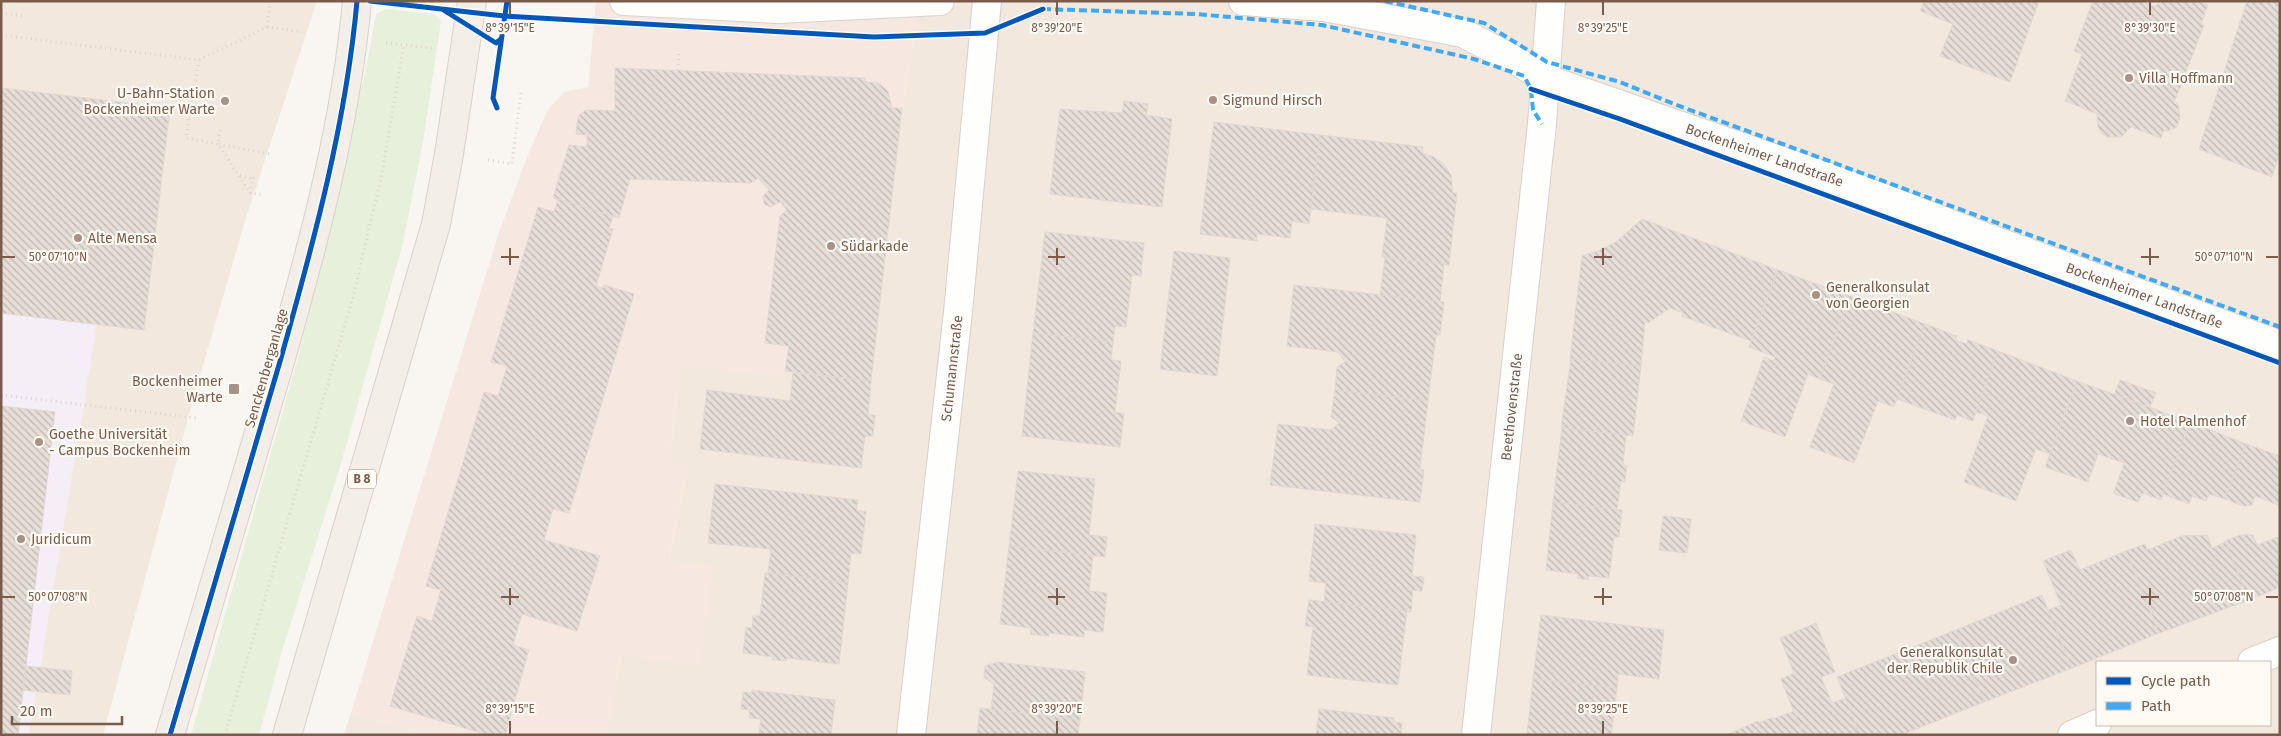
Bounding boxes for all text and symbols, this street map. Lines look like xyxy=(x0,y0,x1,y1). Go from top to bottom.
text: 8°39'15"E xyxy=(485,21,535,35)
text: 8°39'20"E xyxy=(1031,21,1083,35)
text: 8°39'25"E xyxy=(1578,21,1628,35)
text: 8°39'30"E xyxy=(2124,21,2176,35)
place label: Villa Hoffmann xyxy=(2139,70,2233,87)
marker: Villa Hoffmann xyxy=(2123,72,2135,84)
place label: U-Bahn-Station Bockenheimer Warte xyxy=(84,85,215,118)
place label: Sigmund Hirsch xyxy=(1223,92,1322,109)
marker: Sigmund Hirsch xyxy=(1207,94,1219,106)
marker: U-Bahn-Station Bockenheimer Warte xyxy=(219,95,231,107)
street label: Bockenheimer Landstraße xyxy=(1683,120,1846,191)
place label: Alte Mensa xyxy=(88,230,157,247)
marker: Alte Mensa xyxy=(72,232,84,244)
place label: Südarkade xyxy=(841,238,909,255)
marker: Südarkade xyxy=(825,240,837,252)
text: 50°07'10"N xyxy=(29,250,87,264)
text: 50°07'10"N xyxy=(2195,250,2253,264)
street label: Bockenheimer Landstraße xyxy=(2063,259,2225,332)
place label: Generalkonsulat von Georgien xyxy=(1826,279,1931,312)
marker: Generalkonsulat von Georgien xyxy=(1810,289,1822,301)
street label: Senckenberganlage xyxy=(241,307,292,430)
street label: Schumannstraße xyxy=(938,314,967,422)
street label: Beethovenstraße xyxy=(1498,352,1526,462)
place label: Bockenheimer Warte xyxy=(132,373,224,406)
marker: Bockenheimer Warte xyxy=(227,382,241,396)
place label: Hotel Palmenhof xyxy=(2140,413,2247,430)
marker: Hotel Palmenhof xyxy=(2124,415,2136,427)
place label: Goethe Universität - Campus Bockenheim xyxy=(49,426,190,459)
marker: Goethe Universität - Campus Bockenheim xyxy=(33,436,45,448)
road number: B 8 xyxy=(348,469,376,488)
place label: Juridicum xyxy=(31,531,92,548)
marker: Juridicum xyxy=(15,533,27,545)
text: 50°07'08"N xyxy=(28,590,88,604)
text: 50°07'08"N xyxy=(2194,590,2254,604)
place label: Generalkonsulat der Republik Chile xyxy=(1887,644,2004,677)
marker: Generalkonsulat der Republik Chile xyxy=(2007,654,2019,666)
legend xyxy=(2096,661,2271,726)
text: Cycle path xyxy=(2141,672,2211,690)
scale bar xyxy=(12,694,122,726)
text: Path xyxy=(2141,697,2171,715)
text: 20 m xyxy=(20,702,53,720)
text: 8°39'15"E xyxy=(485,702,535,716)
text: 8°39'20"E xyxy=(1031,702,1083,716)
text: 8°39'25"E xyxy=(1578,702,1628,716)

